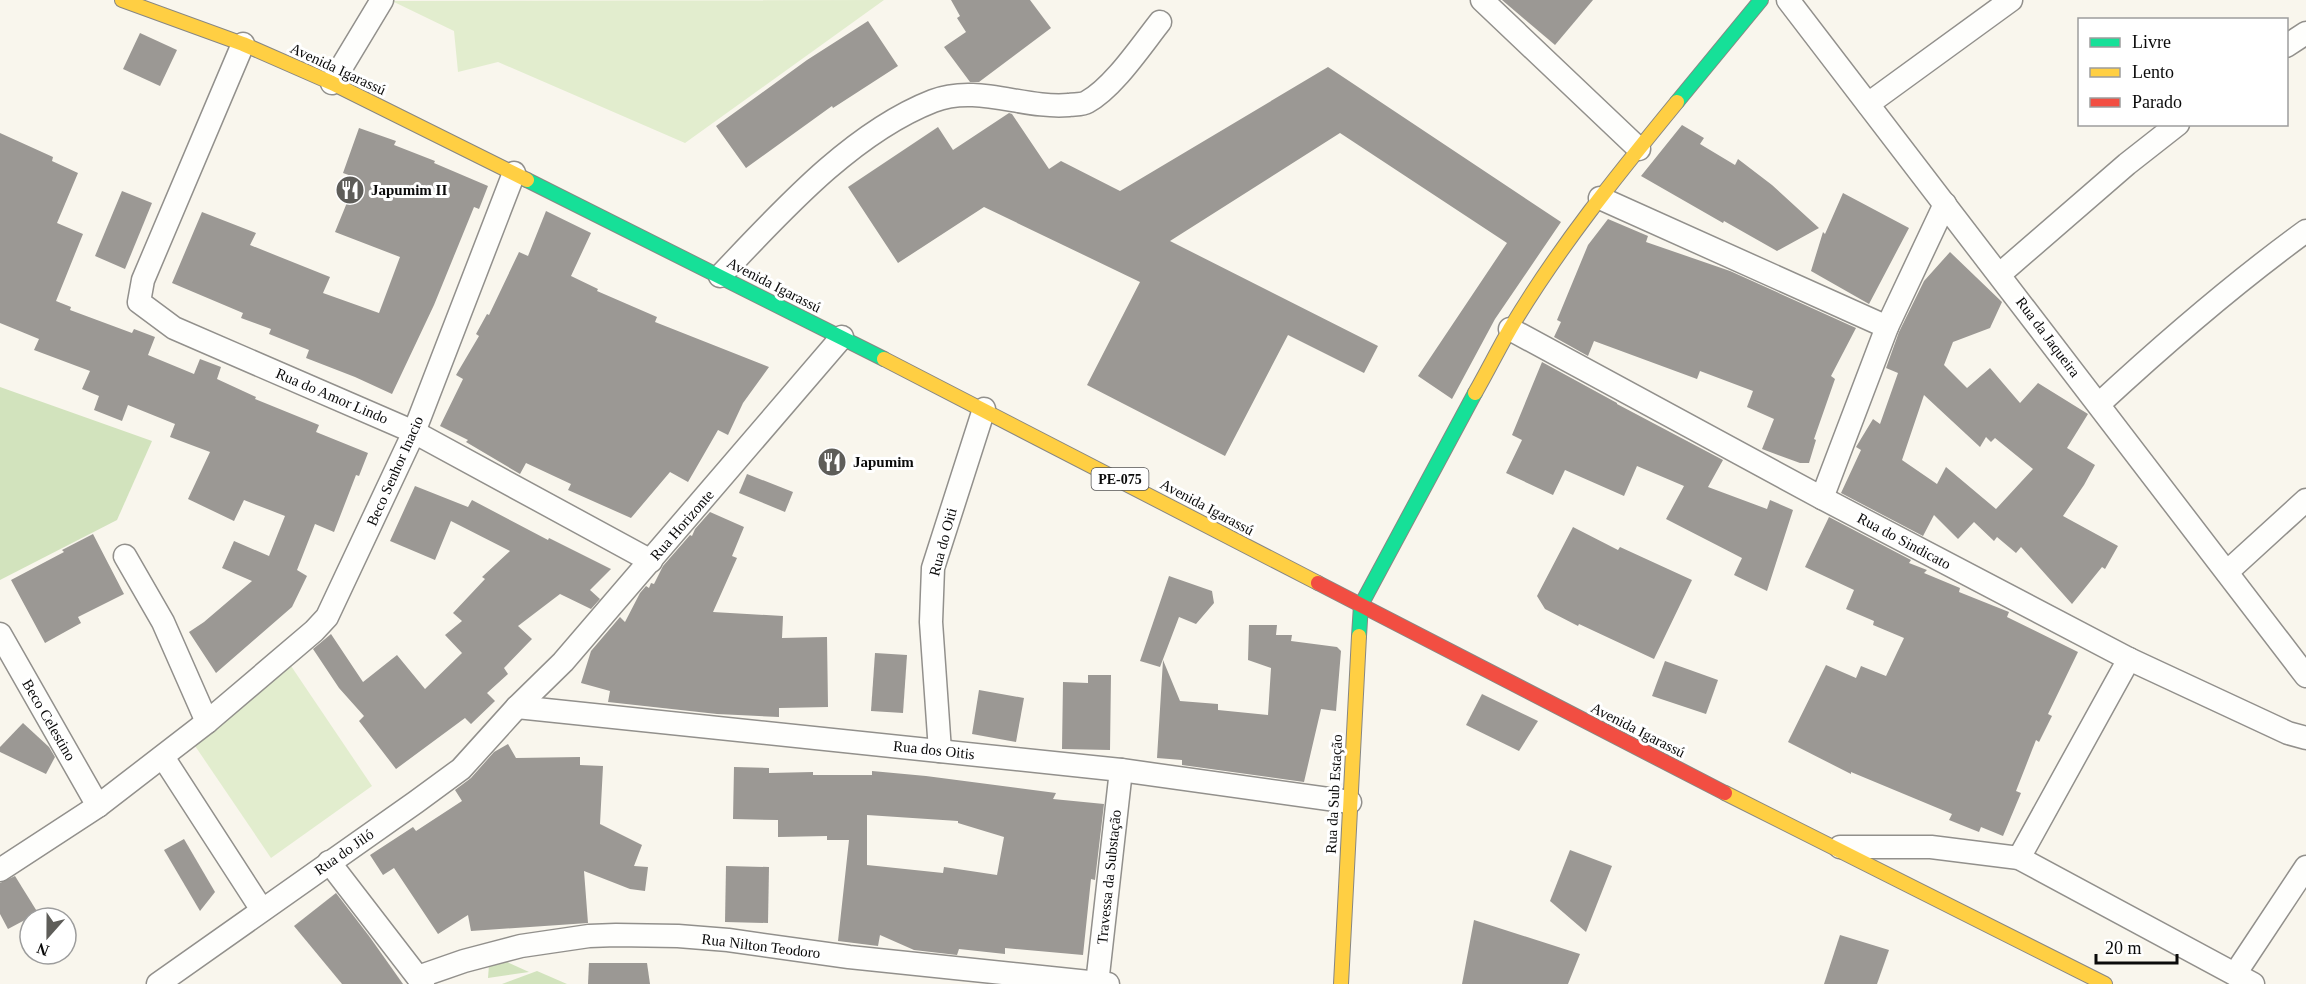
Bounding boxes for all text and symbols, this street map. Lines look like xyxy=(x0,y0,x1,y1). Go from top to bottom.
legend xyxy=(2078,18,2288,126)
text: Livre xyxy=(2132,32,2171,52)
street label: Avenida Igarassú xyxy=(288,40,389,98)
text: Lento xyxy=(2132,62,2174,82)
text: Parado xyxy=(2132,92,2182,112)
restaurant icon: Japumim II xyxy=(334,174,366,206)
place label: Japumim II xyxy=(371,182,447,198)
street label: Avenida Igarassú xyxy=(724,254,824,316)
street label: Rua da Jaqueira xyxy=(2013,294,2083,380)
street label: Rua do Amor Lindo xyxy=(273,365,391,427)
street label: Beco Senhor Inacio xyxy=(364,414,426,528)
restaurant icon: Japumim xyxy=(816,446,848,478)
place label: Japumim xyxy=(853,454,914,470)
road number: PE-075 xyxy=(1092,468,1148,490)
street label: Avenida Igarassú xyxy=(1158,476,1257,539)
street label: Rua Horizonte xyxy=(647,486,717,563)
street label: Rua do Oiti xyxy=(926,506,960,578)
street label: Rua do Sindicato xyxy=(1855,510,1953,572)
street label: Beco Celestino xyxy=(19,676,79,764)
street label: Avenida Igarassú xyxy=(1588,699,1688,761)
street label: Rua da Sub Estação xyxy=(1323,734,1345,854)
street label: Rua dos Oitis xyxy=(893,738,976,762)
street label: Travessa da Substação xyxy=(1094,809,1124,945)
street label: Rua do Jiló xyxy=(311,826,377,878)
north arrow xyxy=(18,906,78,966)
scale bar xyxy=(2096,927,2177,965)
street label: Rua Nilton Teodoro xyxy=(701,931,821,961)
text: 20 m xyxy=(2105,938,2142,958)
text: N xyxy=(34,939,51,960)

